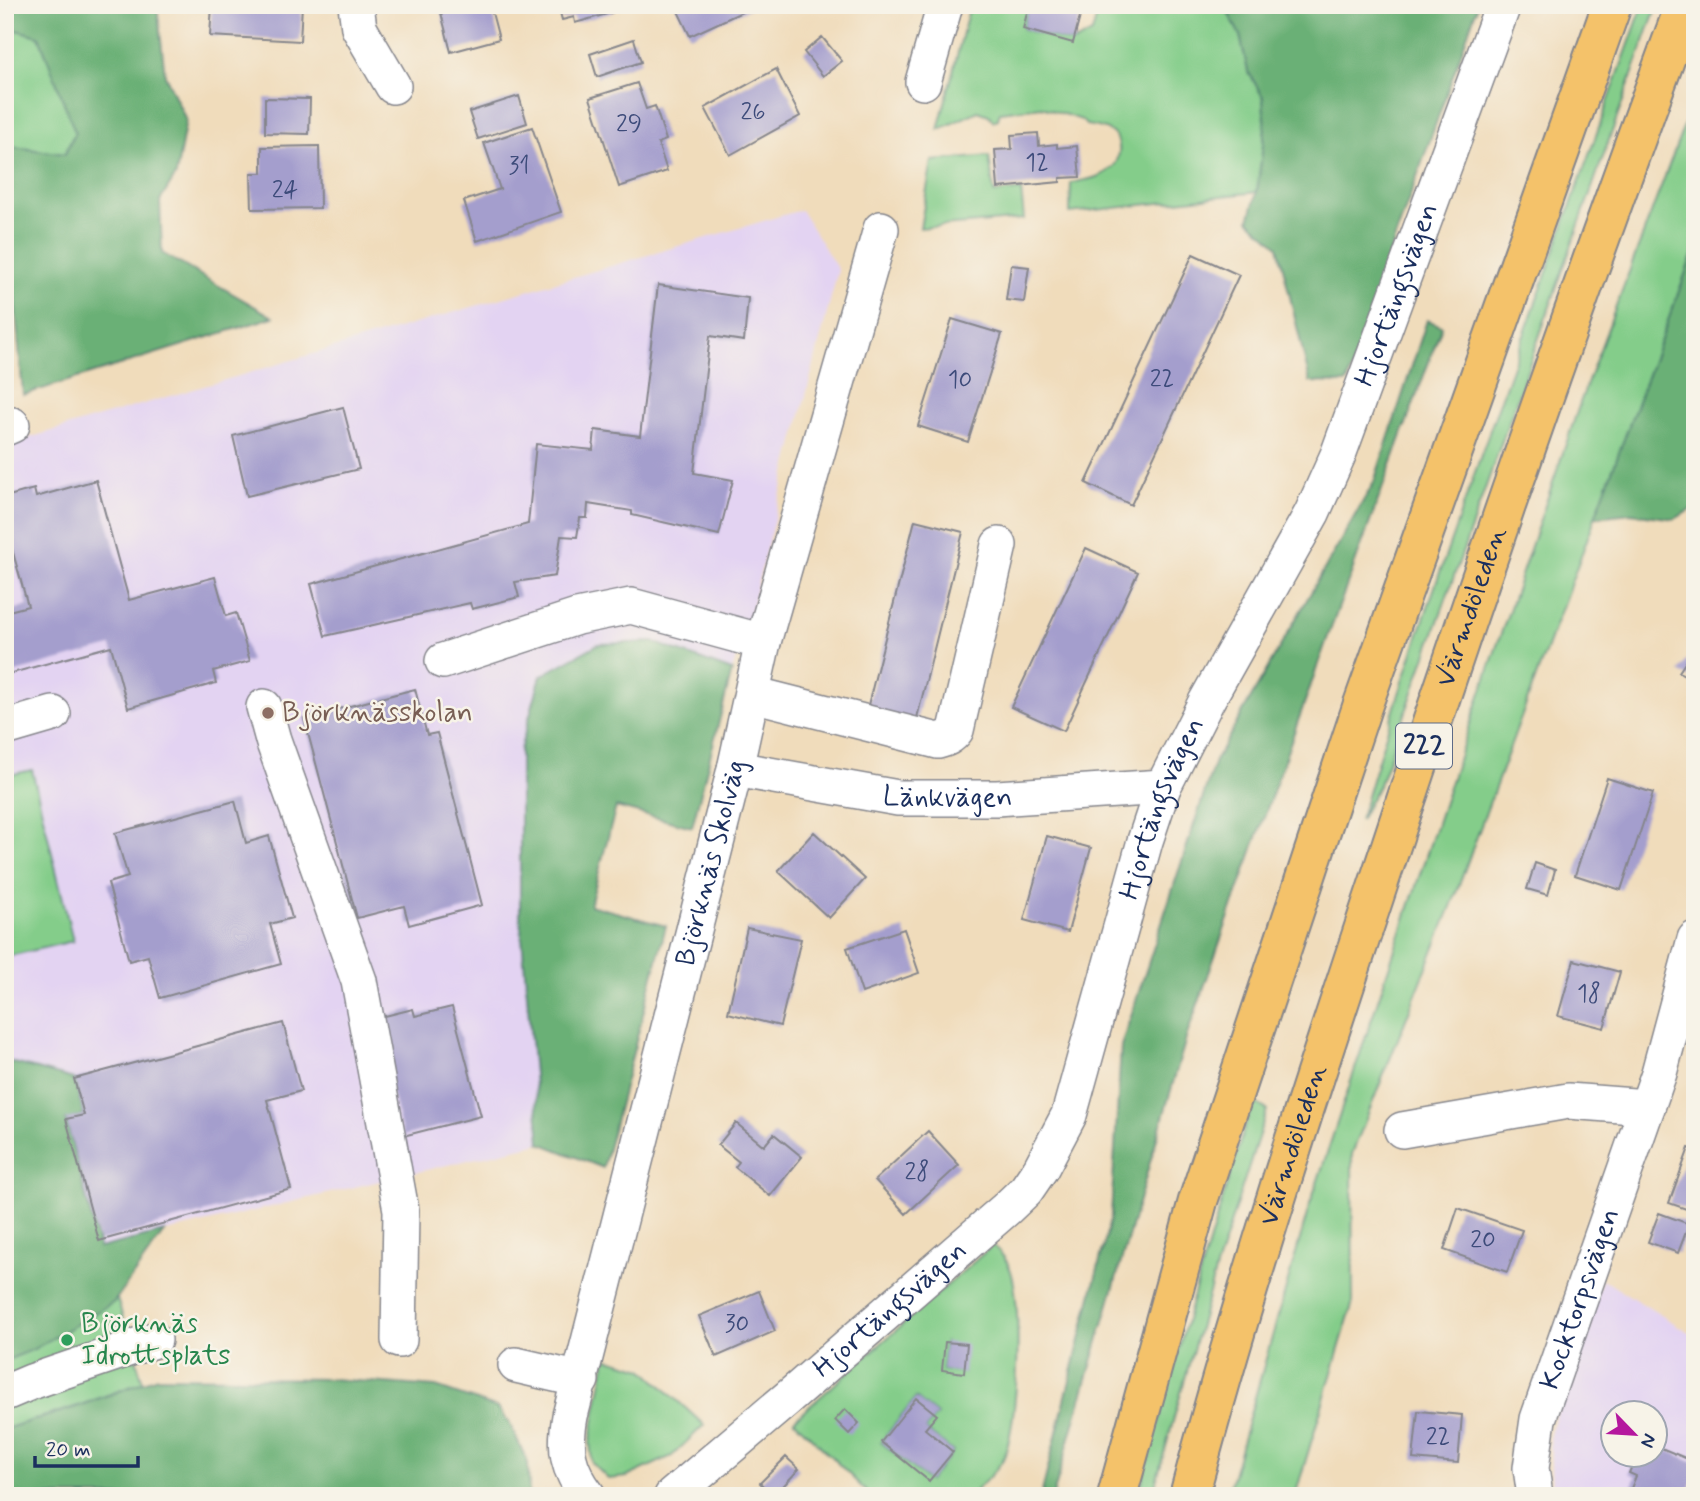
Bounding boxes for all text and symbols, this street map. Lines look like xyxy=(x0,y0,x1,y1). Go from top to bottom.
house number: 26 xyxy=(740,97,766,128)
house number: 29 xyxy=(616,109,642,140)
house number: 12 xyxy=(1025,148,1049,179)
house number: 31 xyxy=(508,151,530,182)
house number: 24 xyxy=(272,175,298,206)
street label: Hjortängsvägen xyxy=(1346,198,1447,391)
house number: 22 xyxy=(1150,364,1174,395)
house number: 10 xyxy=(948,365,972,396)
street label: Värmdöleden xyxy=(1427,522,1516,692)
place label: Björknässkolan xyxy=(282,695,473,732)
marker: Björknässkolan xyxy=(260,705,276,721)
street label: Hjortängsvägen xyxy=(1111,711,1214,904)
road number: 222 xyxy=(1396,724,1452,768)
street label: Björknäs Skolväg xyxy=(667,757,755,970)
street label: Länkvägen xyxy=(880,777,1013,817)
house number: 18 xyxy=(1577,979,1601,1010)
street label: Värmdöleden xyxy=(1250,1060,1336,1230)
house number: 28 xyxy=(905,1157,929,1188)
street label: Kocktorpsvägen xyxy=(1531,1203,1629,1395)
house number: 20 xyxy=(1470,1225,1496,1256)
street label: Hjortängsvägen xyxy=(805,1232,975,1387)
place label: Björknäs Idrottsplats xyxy=(81,1306,230,1375)
house number: 30 xyxy=(725,1309,749,1340)
marker: Björknäs Idrottsplats xyxy=(59,1332,75,1348)
north arrow xyxy=(1598,1400,1668,1470)
house number: 22 xyxy=(1426,1422,1450,1453)
scale bar xyxy=(35,1424,138,1468)
text: N xyxy=(1634,1430,1662,1452)
text: 20 m xyxy=(46,1436,91,1464)

